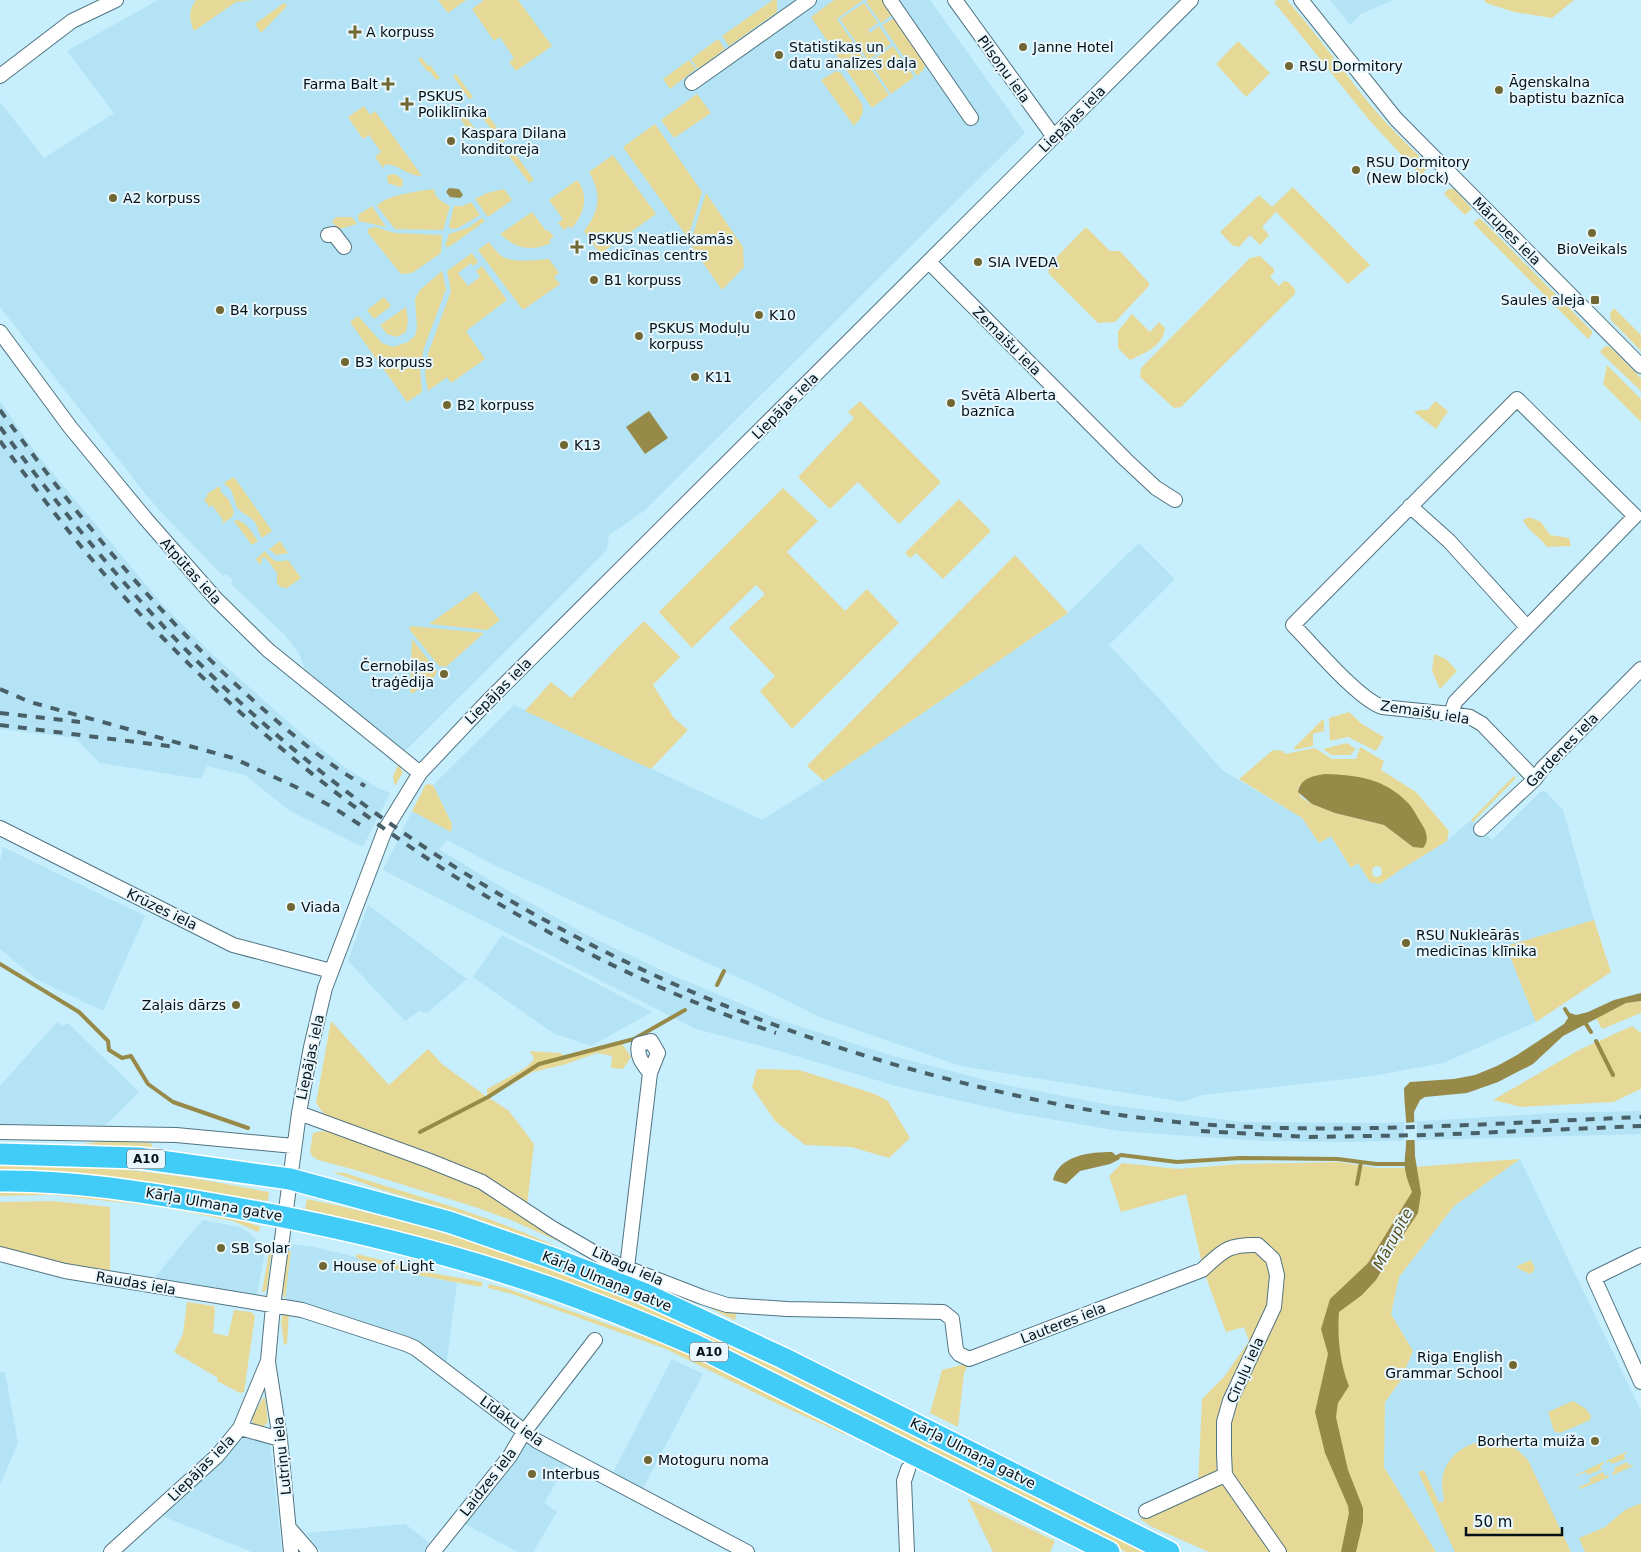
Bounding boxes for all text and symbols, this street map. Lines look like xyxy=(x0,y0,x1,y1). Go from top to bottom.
place label: A korpuss xyxy=(366,24,434,40)
marker: A korpuss xyxy=(348,25,362,39)
street label: Pilsoņu iela xyxy=(974,32,1034,106)
place label: Statistikas un datu analīzes daļa xyxy=(789,39,917,72)
place label: Janne Hotel xyxy=(1032,39,1114,55)
marker: Janne Hotel xyxy=(1017,41,1029,53)
marker: Statistikas un datu analīzes daļa xyxy=(773,49,785,61)
place label: RSU Dormitory xyxy=(1299,58,1403,74)
marker: RSU Dormitory xyxy=(1283,60,1295,72)
place label: Āgenskalna baptistu baznīca xyxy=(1509,74,1625,106)
place label: Farma Balt xyxy=(303,76,379,92)
marker: Farma Balt xyxy=(382,78,394,90)
street label: Liepājas iela xyxy=(1036,83,1108,155)
marker: Āgenskalna baptistu baznīca xyxy=(1493,84,1505,96)
place label: PSKUS Poliklīnika xyxy=(418,88,487,120)
marker: PSKUS Poliklīnika xyxy=(400,97,414,111)
place label: Kaspara Dilana konditoreja xyxy=(461,125,567,157)
marker: Kaspara Dilana konditoreja xyxy=(445,135,457,147)
place label: RSU Dormitory (New block) xyxy=(1366,154,1470,186)
marker: RSU Dormitory (New block) xyxy=(1350,164,1362,176)
place label: A2 korpuss xyxy=(123,190,200,206)
marker: A2 korpuss xyxy=(107,192,119,204)
street label: Mārupes iela xyxy=(1470,194,1544,268)
marker: BioVeikals xyxy=(1586,227,1598,239)
place label: PSKUS Neatliekamās medicīnas centrs xyxy=(588,231,733,263)
marker: PSKUS Neatliekamās medicīnas centrs xyxy=(570,240,584,254)
place label: BioVeikals xyxy=(1557,241,1627,257)
place label: SIA IVEDA xyxy=(988,254,1058,270)
marker: SIA IVEDA xyxy=(972,256,984,268)
place label: B1 korpuss xyxy=(604,272,681,288)
marker: B1 korpuss xyxy=(588,274,600,286)
place label: Saules aleja xyxy=(1501,292,1585,308)
marker: Saules aleja xyxy=(1589,294,1601,306)
place label: B4 korpuss xyxy=(230,302,307,318)
marker: B4 korpuss xyxy=(214,304,226,316)
street label: Zemaišu iela xyxy=(970,304,1044,378)
place label: K10 xyxy=(769,307,796,323)
marker: K10 xyxy=(753,309,765,321)
place label: PSKUS Moduļu korpuss xyxy=(649,320,750,352)
marker: PSKUS Moduļu korpuss xyxy=(633,330,645,342)
place label: B3 korpuss xyxy=(355,354,432,370)
marker: B3 korpuss xyxy=(339,356,351,368)
place label: K11 xyxy=(705,369,732,385)
street label: Liepājas iela xyxy=(749,370,821,442)
marker: K11 xyxy=(689,371,701,383)
place label: Svētā Alberta baznīca xyxy=(961,387,1056,419)
place label: B2 korpuss xyxy=(457,397,534,413)
marker: Svētā Alberta baznīca xyxy=(945,397,957,409)
marker: B2 korpuss xyxy=(441,399,453,411)
place label: K13 xyxy=(574,437,601,453)
marker: K13 xyxy=(558,439,570,451)
street label: Atpūtas iela xyxy=(157,535,225,607)
street label: Liepājas iela xyxy=(462,655,534,727)
place label: Černobiļas traģēdija xyxy=(360,657,434,690)
marker: Černobiļas traģēdija xyxy=(438,668,450,680)
street label: Zemaišu iela xyxy=(1379,697,1471,727)
street label: Gardenes iela xyxy=(1523,710,1601,790)
street label: Krūzes iela xyxy=(124,885,200,933)
place label: Viada xyxy=(301,899,340,915)
marker: Viada xyxy=(285,901,297,913)
place label: RSU Nukleārās medicīnas klīnika xyxy=(1416,927,1537,959)
marker: RSU Nukleārās medicīnas klīnika xyxy=(1400,937,1412,949)
place label: Zaļais dārzs xyxy=(142,997,226,1014)
marker: Zaļais dārzs xyxy=(230,999,242,1011)
street label: Liepājas iela xyxy=(293,1013,327,1101)
road number: A10 xyxy=(127,1150,165,1168)
street label: Kārļa Ulmaņa gatve xyxy=(144,1184,284,1225)
water label: Mārupīte xyxy=(1369,1205,1417,1273)
place label: SB Solar xyxy=(231,1240,290,1256)
marker: SB Solar xyxy=(215,1242,227,1254)
street label: Lībagu iela xyxy=(590,1243,666,1289)
street label: Kārļa Ulmaņa gatve xyxy=(539,1248,674,1315)
place label: House of Light xyxy=(333,1258,435,1274)
marker: House of Light xyxy=(317,1260,329,1272)
street label: Raudas iela xyxy=(95,1268,177,1298)
street label: Lauteres iela xyxy=(1018,1299,1108,1347)
street label: Cīruļu iela xyxy=(1223,1335,1268,1406)
road number: A10 xyxy=(690,1342,728,1361)
place label: Riga English Grammar School xyxy=(1385,1349,1503,1381)
marker: Riga English Grammar School xyxy=(1507,1359,1519,1371)
street label: Līdaku iela xyxy=(477,1392,547,1450)
street label: Kārļa Ulmaņa gatve xyxy=(907,1414,1038,1492)
street label: Lutriņu iela xyxy=(270,1416,295,1496)
street label: Liepājas iela xyxy=(165,1432,237,1504)
place label: Borherta muiža xyxy=(1477,1433,1585,1449)
marker: Borherta muiža xyxy=(1589,1435,1601,1447)
street label: Laidzes iela xyxy=(457,1445,519,1519)
place label: Motoguru noma xyxy=(658,1452,769,1468)
marker: Motoguru noma xyxy=(642,1454,654,1466)
place label: Interbus xyxy=(542,1466,600,1482)
marker: Interbus xyxy=(526,1468,538,1480)
scale bar xyxy=(1466,1504,1562,1536)
text: 50 m xyxy=(1474,1513,1512,1531)

